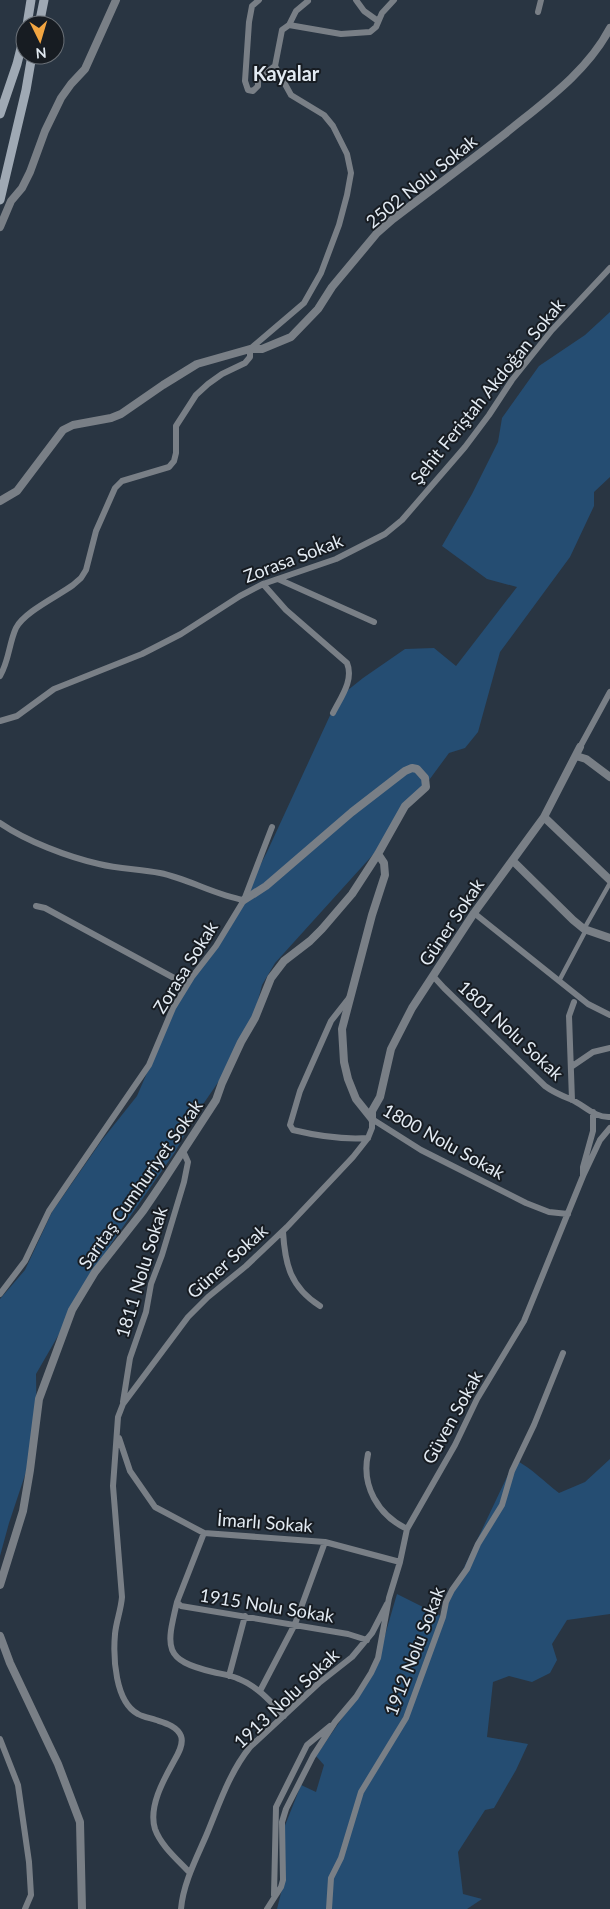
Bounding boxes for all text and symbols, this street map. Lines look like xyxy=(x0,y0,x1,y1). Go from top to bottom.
north arrow xyxy=(15,15,65,65)
text: N xyxy=(35,45,47,62)
district label: Kayalar xyxy=(253,61,320,85)
street label: 2502 Nolu Sokak xyxy=(361,129,481,232)
street label: Şehit Feriştah Akdoğan Sokak xyxy=(405,293,569,488)
street label: Zorasa Sokak xyxy=(240,529,347,587)
street label: Güner Sokak xyxy=(414,873,489,970)
street label: Zorasa Sokak xyxy=(148,916,222,1017)
street label: 1801 Nolu Sokak xyxy=(454,976,569,1085)
street label: Sarıtaş Cumhuriyet Sokak xyxy=(73,1094,207,1273)
street label: 1800 Nolu Sokak xyxy=(379,1098,510,1184)
street label: 1811 Nolu Sokak xyxy=(111,1203,172,1340)
street label: Güner Sokak xyxy=(182,1219,272,1303)
street label: Güven Sokak xyxy=(417,1366,487,1468)
street label: İmarlı Sokak xyxy=(217,1508,314,1536)
street label: 1915 Nolu Sokak xyxy=(198,1583,337,1627)
street label: 1912 Nolu Sokak xyxy=(379,1583,449,1718)
street label: 1913 Nolu Sokak xyxy=(229,1643,344,1752)

